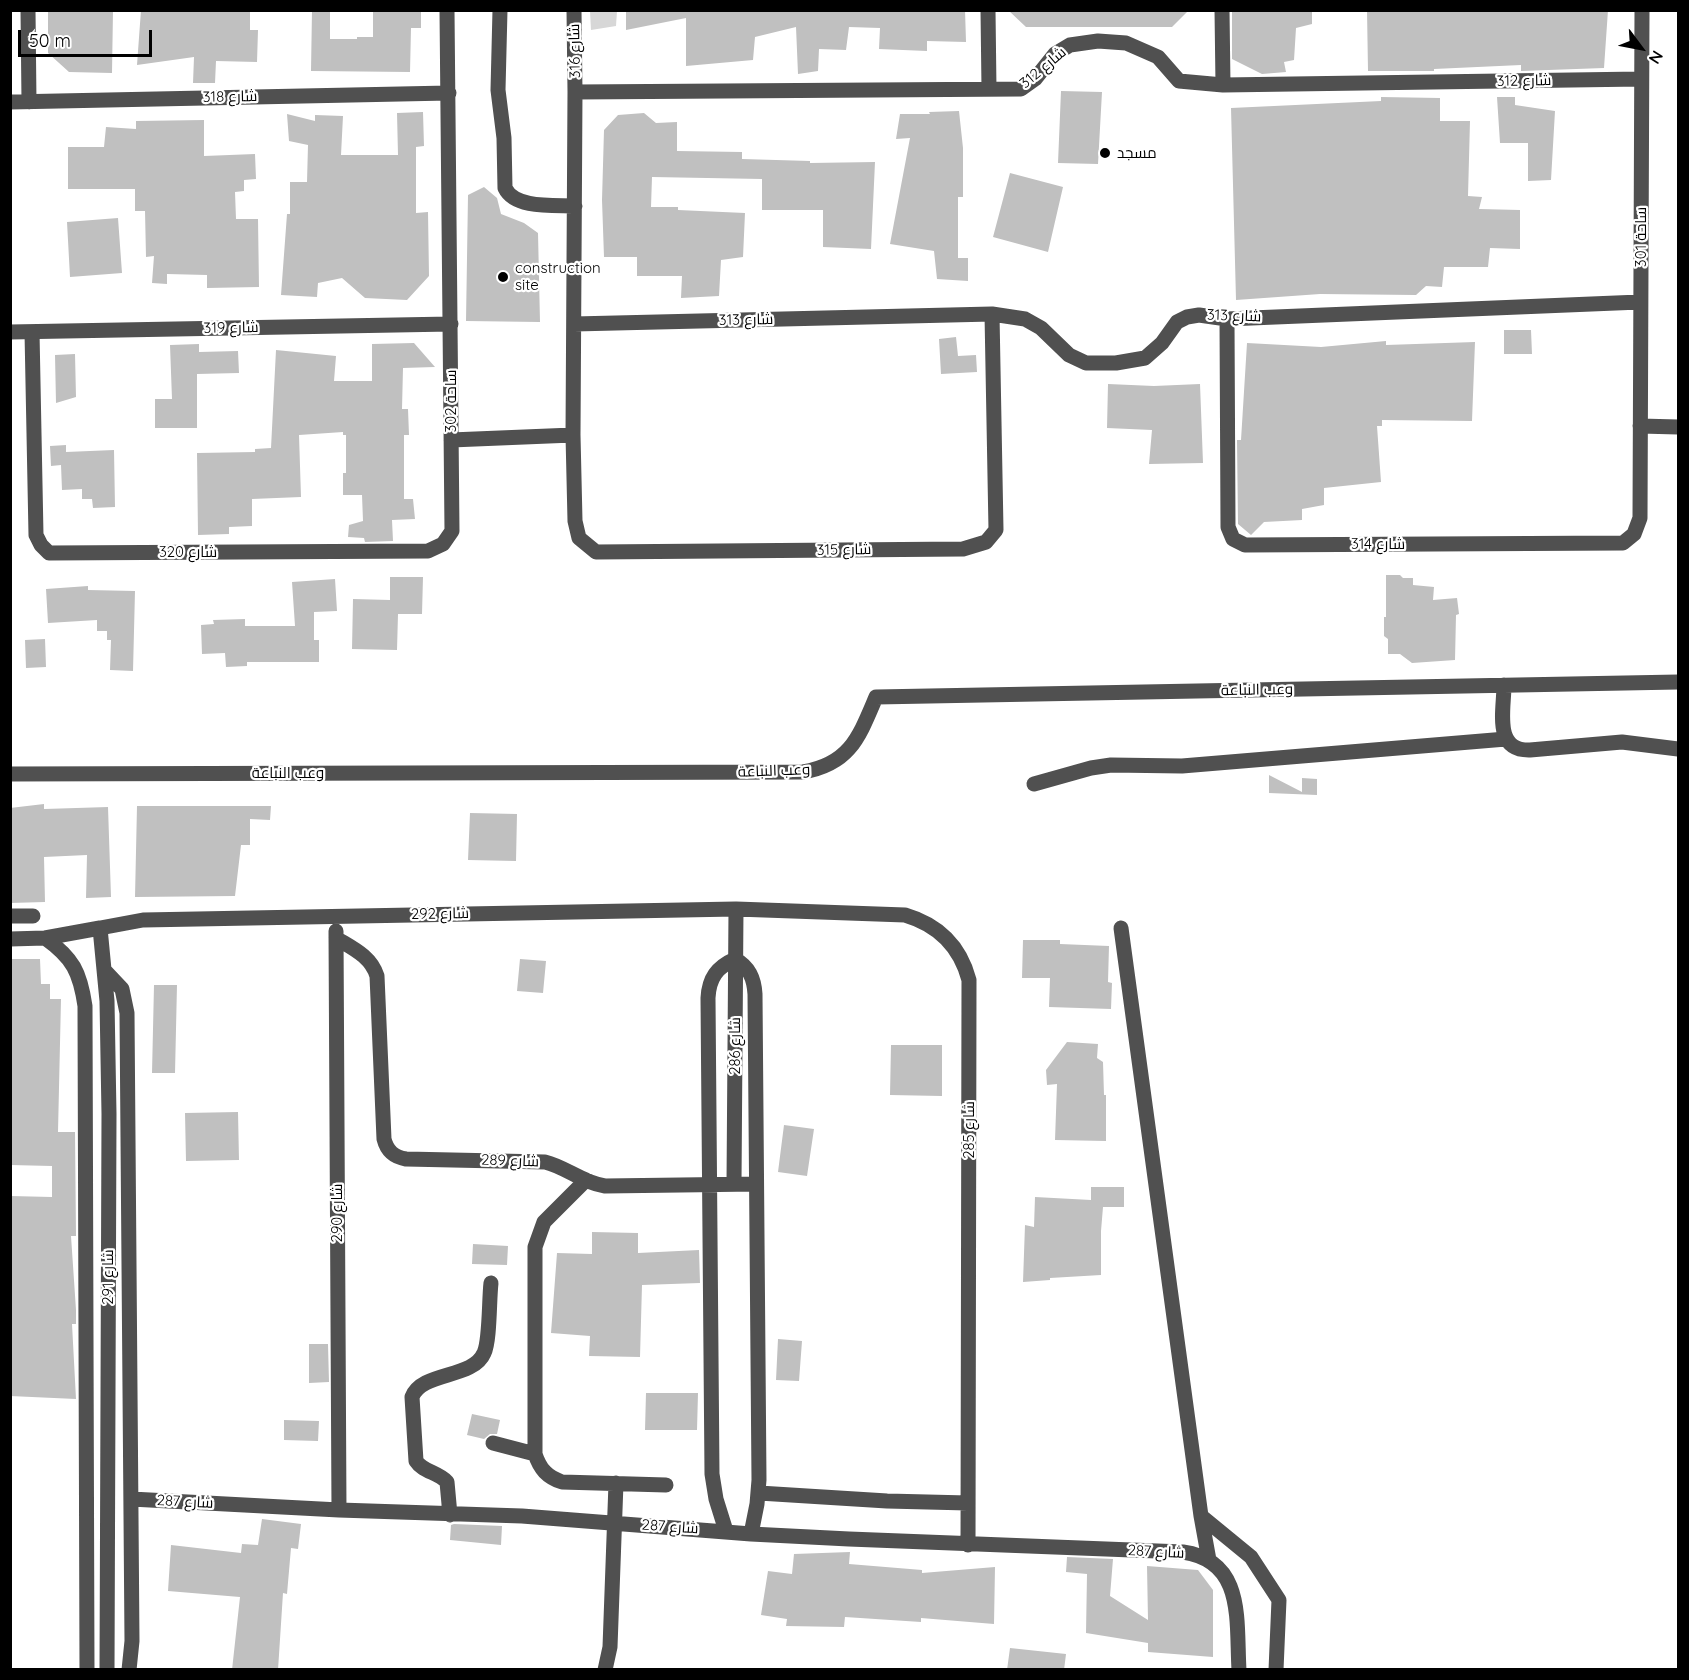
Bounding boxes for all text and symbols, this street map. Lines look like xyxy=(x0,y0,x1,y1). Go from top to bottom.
scale bar xyxy=(21,18,154,56)
north arrow xyxy=(1611,18,1671,78)
street label: شارع 316 xyxy=(566,24,584,78)
text: 50 m xyxy=(29,29,71,52)
street label: شارع 312 xyxy=(1016,43,1070,93)
text: N xyxy=(1645,47,1668,68)
street label: شارع 312 xyxy=(1496,72,1552,90)
street label: شارع 318 xyxy=(203,88,257,106)
place label: مسجد xyxy=(1117,144,1157,162)
marker: مسجد xyxy=(1098,146,1112,160)
street label: ساحة 301 xyxy=(1632,207,1650,267)
place label: construction site xyxy=(515,259,601,294)
marker: construction site xyxy=(496,270,510,284)
street label: شارع 313 xyxy=(1206,306,1262,326)
street label: شارع 313 xyxy=(719,311,773,329)
street label: شارع 319 xyxy=(203,319,259,337)
street label: ساحة 302 xyxy=(442,369,460,433)
street label: شارع 314 xyxy=(1351,535,1405,553)
street label: شارع 315 xyxy=(816,541,872,559)
street label: شارع 320 xyxy=(159,543,217,561)
street label: وعب النباعة xyxy=(1221,680,1293,700)
street label: وعب النباعة xyxy=(738,761,810,781)
street label: وعب النباعة xyxy=(252,764,324,782)
street label: شارع 292 xyxy=(411,904,469,924)
street label: شارع 286 xyxy=(726,1017,744,1075)
street label: شارع 285 xyxy=(960,1101,978,1159)
street label: شارع 289 xyxy=(481,1151,539,1171)
street label: شارع 290 xyxy=(328,1184,346,1242)
street label: شارع 291 xyxy=(99,1249,117,1305)
street label: شارع 287 xyxy=(156,1492,214,1512)
street label: شارع 287 xyxy=(641,1516,699,1538)
street label: شارع 287 xyxy=(1127,1542,1185,1562)

